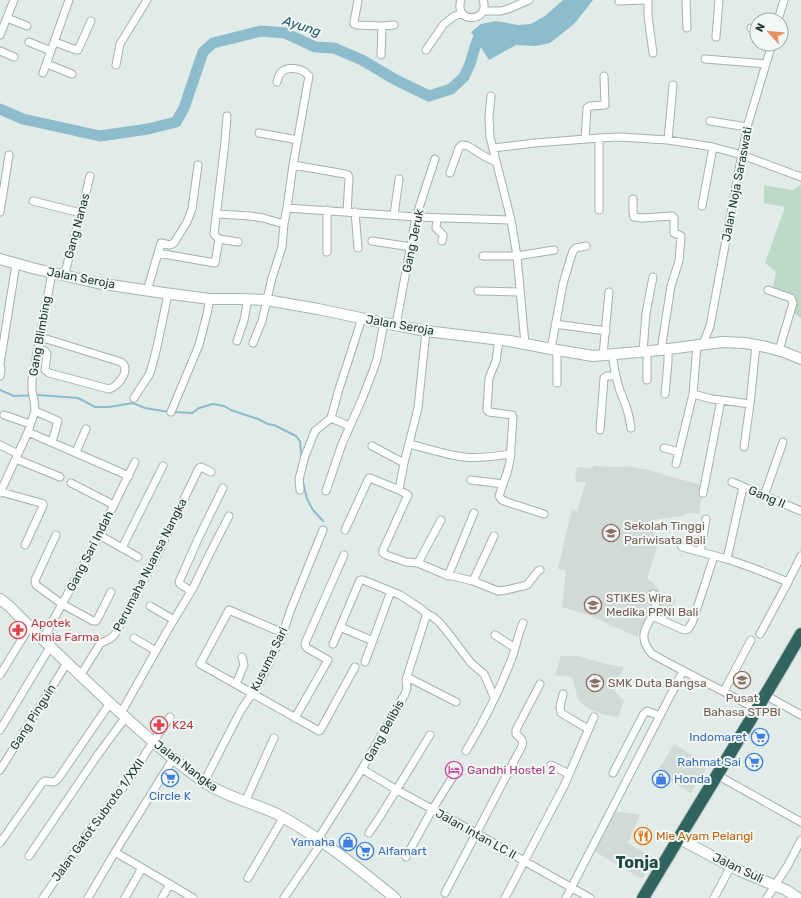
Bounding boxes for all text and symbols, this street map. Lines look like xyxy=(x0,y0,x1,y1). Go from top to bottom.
north arrow xyxy=(749,12,789,52)
water label: Ayung xyxy=(280,13,323,40)
text: N xyxy=(753,21,768,34)
street label: Jalan Noja Saraswati xyxy=(719,125,755,243)
street label: Gang Nanas xyxy=(62,192,92,260)
street label: Gang Jeruk xyxy=(399,207,427,274)
street label: Jalan Seroja xyxy=(46,265,116,291)
street label: Gang Blimbing xyxy=(26,295,54,377)
street label: Jalan Seroja xyxy=(365,312,435,338)
street label: Gang II xyxy=(746,483,788,511)
street label: Perumaha Nuansa Nangka xyxy=(110,496,190,634)
street label: Gang Sari Indah xyxy=(64,508,116,594)
place label: Sekolah Tinggi Pariwisata Bali xyxy=(624,519,706,547)
school or university icon: Sekolah Tinggi Pariwisata Bali xyxy=(601,523,621,543)
place label: STIKES Wira Medika PPNI Bali xyxy=(606,591,698,619)
school or university icon: STIKES Wira Medika PPNI Bali xyxy=(583,595,603,615)
place label: Apotek Kimia Farma xyxy=(31,616,99,644)
pharmacy icon: Apotek Kimia Farma xyxy=(8,620,28,640)
street label: Kusuma Sari xyxy=(248,625,291,693)
school or university icon: Pusat Bahasa STPBI xyxy=(732,670,752,690)
school or university icon: SMK Duta Bangsa xyxy=(585,673,605,693)
place label: SMK Duta Bangsa xyxy=(608,676,707,690)
street label: Gang Pinguin xyxy=(7,682,59,752)
place label: Pusat Bahasa STPBI xyxy=(703,691,781,719)
street label: Gang Belibis xyxy=(361,697,407,765)
pharmacy icon: K24 xyxy=(149,715,169,735)
place label: K24 xyxy=(172,718,194,732)
supermarket icon: Indomaret xyxy=(750,727,770,747)
place label: Indomaret xyxy=(689,730,747,744)
street label: Jalan Nangka xyxy=(151,738,221,794)
supermarket icon: Rahmat Sai xyxy=(744,752,764,772)
place label: Rahmat Sai xyxy=(677,755,741,769)
street label: Jalan Gatot Subroto 1/XXII xyxy=(49,756,147,884)
hotel icon: Gandhi Hostel 2 xyxy=(444,760,464,780)
place label: Gandhi Hostel 2 xyxy=(467,763,555,777)
supermarket icon: Circle K xyxy=(160,768,180,788)
shop icon: Honda xyxy=(651,769,671,789)
place label: Honda xyxy=(674,772,711,786)
place label: Circle K xyxy=(149,789,192,803)
street label: Jalan Intan LC II xyxy=(433,806,519,862)
restaurant icon: Mie Ayam Pelangi xyxy=(633,826,653,846)
place label: Mie Ayam Pelangi xyxy=(656,829,753,843)
shop icon: Yamaha xyxy=(338,832,358,852)
place label: Yamaha xyxy=(291,835,335,849)
supermarket icon: Alfamart xyxy=(355,841,375,861)
place label: Alfamart xyxy=(378,844,427,858)
street label: Jalan Suli xyxy=(710,850,766,886)
district label: Tonja xyxy=(615,853,659,872)

